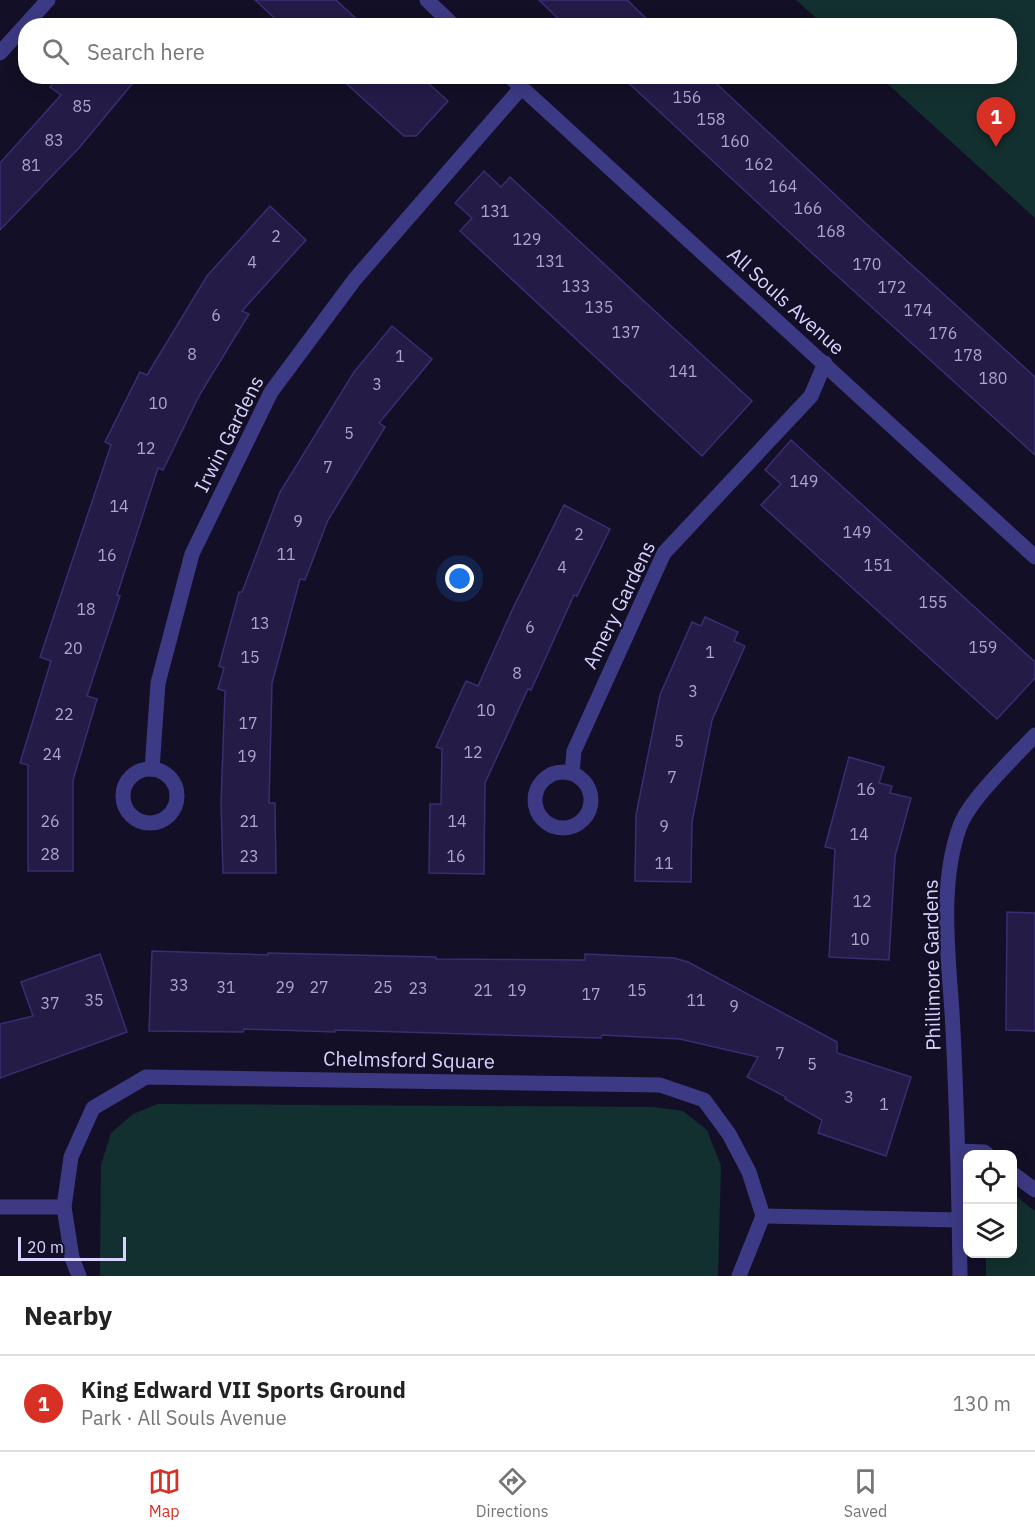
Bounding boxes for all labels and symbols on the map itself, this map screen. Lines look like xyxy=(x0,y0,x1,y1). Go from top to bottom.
house number: 156 xyxy=(673,87,701,107)
house number: 85 xyxy=(72,96,92,116)
pin: 1 xyxy=(976,98,1016,147)
house number: 158 xyxy=(697,109,725,129)
house number: 83 xyxy=(44,130,64,150)
house number: 160 xyxy=(721,131,749,151)
house number: 162 xyxy=(745,154,773,174)
house number: 81 xyxy=(21,155,41,175)
house number: 164 xyxy=(769,176,797,196)
house number: 166 xyxy=(794,198,822,218)
house number: 131 xyxy=(481,201,509,221)
house number: 168 xyxy=(817,221,845,241)
house number: 2 xyxy=(271,226,281,246)
house number: 129 xyxy=(513,229,541,249)
street label: All Souls Avenue xyxy=(722,241,851,361)
house number: 131 xyxy=(536,251,564,271)
house number: 4 xyxy=(247,252,257,272)
house number: 170 xyxy=(853,254,881,274)
house number: 133 xyxy=(562,276,590,296)
house number: 172 xyxy=(878,277,906,297)
house number: 135 xyxy=(585,297,613,317)
house number: 174 xyxy=(904,300,932,320)
house number: 6 xyxy=(211,305,221,325)
house number: 137 xyxy=(612,322,640,342)
house number: 176 xyxy=(929,323,957,343)
house number: 8 xyxy=(187,344,197,364)
house number: 178 xyxy=(954,345,982,365)
house number: 1 xyxy=(395,346,405,366)
house number: 141 xyxy=(669,361,697,381)
house number: 180 xyxy=(979,368,1007,388)
street label: Irwin Gardens xyxy=(188,371,269,497)
house number: 3 xyxy=(372,374,382,394)
house number: 10 xyxy=(148,393,168,413)
house number: 5 xyxy=(344,423,354,443)
house number: 12 xyxy=(136,438,156,458)
house number: 7 xyxy=(323,457,333,477)
house number: 149 xyxy=(790,471,818,491)
house number: 14 xyxy=(109,496,129,516)
house number: 9 xyxy=(293,511,303,531)
house number: 149 xyxy=(843,522,871,542)
house number: 2 xyxy=(574,524,584,544)
street label: Amery Gardens xyxy=(576,536,661,673)
house number: 11 xyxy=(276,544,296,564)
house number: 16 xyxy=(97,545,117,565)
house number: 151 xyxy=(864,555,892,575)
house number: 4 xyxy=(557,557,567,577)
your location xyxy=(445,564,474,593)
house number: 155 xyxy=(919,592,947,612)
house number: 18 xyxy=(76,599,96,619)
house number: 13 xyxy=(250,613,270,633)
house number: 6 xyxy=(525,617,535,637)
house number: 159 xyxy=(969,637,997,657)
house number: 20 xyxy=(63,638,83,658)
house number: 1 xyxy=(705,642,715,662)
house number: 15 xyxy=(240,647,260,667)
house number: 8 xyxy=(512,663,522,683)
house number: 3 xyxy=(688,681,698,701)
house number: 10 xyxy=(476,700,496,720)
house number: 22 xyxy=(54,704,74,724)
house number: 17 xyxy=(238,713,258,733)
house number: 5 xyxy=(674,731,684,751)
house number: 12 xyxy=(463,742,483,762)
house number: 24 xyxy=(42,744,62,764)
house number: 19 xyxy=(237,746,257,766)
house number: 7 xyxy=(667,767,677,787)
house number: 16 xyxy=(856,779,876,799)
house number: 26 xyxy=(40,811,60,831)
house number: 21 xyxy=(239,811,259,831)
house number: 14 xyxy=(447,811,467,831)
house number: 9 xyxy=(659,816,669,836)
house number: 14 xyxy=(849,824,869,844)
house number: 28 xyxy=(40,844,60,864)
house number: 23 xyxy=(239,846,259,866)
house number: 16 xyxy=(446,846,466,866)
house number: 11 xyxy=(654,853,674,873)
street label: Phillimore Gardens xyxy=(917,879,946,1051)
house number: 12 xyxy=(852,891,872,911)
house number: 10 xyxy=(850,929,870,949)
house number: 33 xyxy=(169,975,189,995)
house number: 31 xyxy=(216,977,236,997)
house number: 29 xyxy=(275,977,295,997)
house number: 27 xyxy=(309,977,329,997)
house number: 25 xyxy=(373,977,393,997)
house number: 23 xyxy=(408,978,428,998)
house number: 21 xyxy=(473,980,493,1000)
house number: 19 xyxy=(507,980,527,1000)
house number: 15 xyxy=(627,980,647,1000)
house number: 17 xyxy=(581,984,601,1004)
house number: 35 xyxy=(84,990,104,1010)
house number: 11 xyxy=(686,990,706,1010)
house number: 37 xyxy=(40,993,60,1013)
house number: 9 xyxy=(729,996,739,1016)
house number: 7 xyxy=(775,1043,785,1063)
street label: Chelmsford Square xyxy=(323,1045,495,1074)
house number: 5 xyxy=(807,1054,817,1074)
house number: 3 xyxy=(844,1087,854,1107)
house number: 1 xyxy=(879,1094,889,1114)
scale bar xyxy=(18,1234,126,1262)

